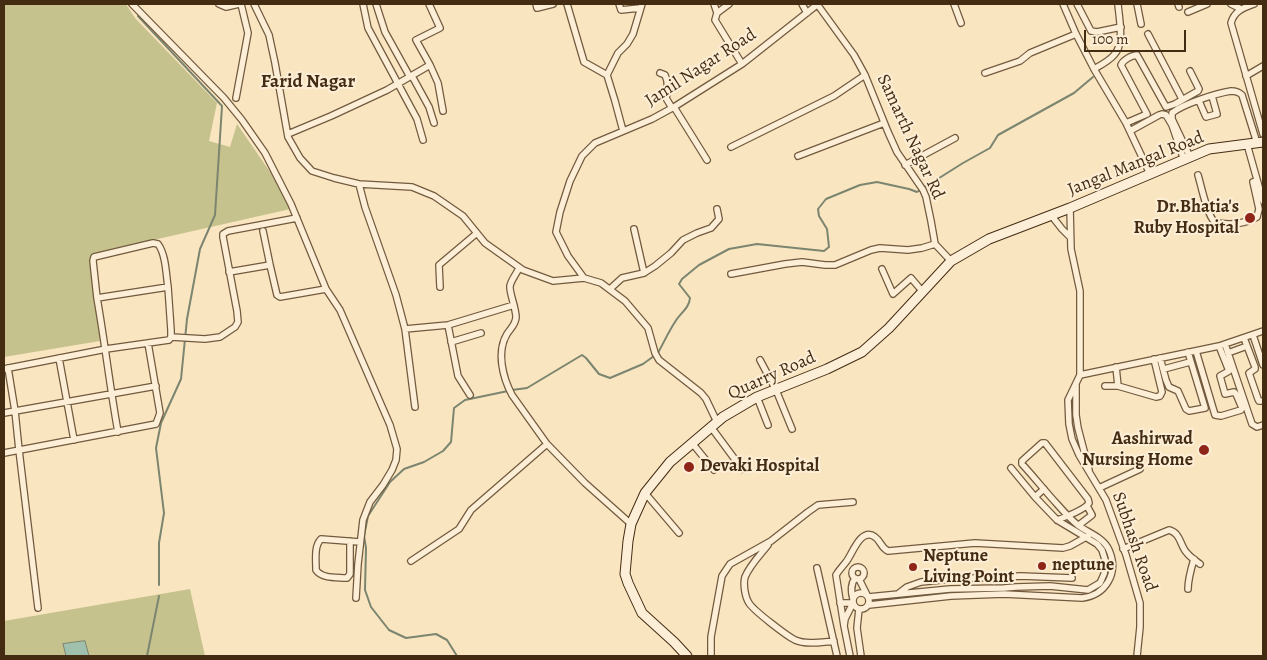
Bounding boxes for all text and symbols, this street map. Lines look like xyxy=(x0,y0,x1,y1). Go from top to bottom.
scale bar xyxy=(1087,20,1190,52)
street label: Jamil Nagar Road xyxy=(642,24,760,112)
text: 100 m xyxy=(1092,29,1129,49)
district label: Farid Nagar xyxy=(261,71,355,93)
street label: Samarth Nagar Rd xyxy=(872,71,948,203)
street label: Jangal Mangal Road xyxy=(1065,127,1207,201)
place label: Dr.Bhatia's Ruby Hospital xyxy=(1133,197,1239,240)
marker: Dr.Bhatia's Ruby Hospital xyxy=(1243,211,1257,225)
street label: Quarry Road xyxy=(725,347,819,405)
place label: Aashirwad Nursing Home xyxy=(1082,429,1193,472)
marker: Aashirwad Nursing Home xyxy=(1197,443,1211,457)
place label: Devaki Hospital xyxy=(700,456,819,478)
marker: Devaki Hospital xyxy=(682,460,696,474)
street label: Subhash Road xyxy=(1107,489,1161,595)
place label: Neptune Living Point xyxy=(923,546,1014,588)
place label: neptune xyxy=(1052,555,1114,577)
marker: neptune xyxy=(1036,560,1048,572)
marker: Neptune Living Point xyxy=(907,561,919,573)

